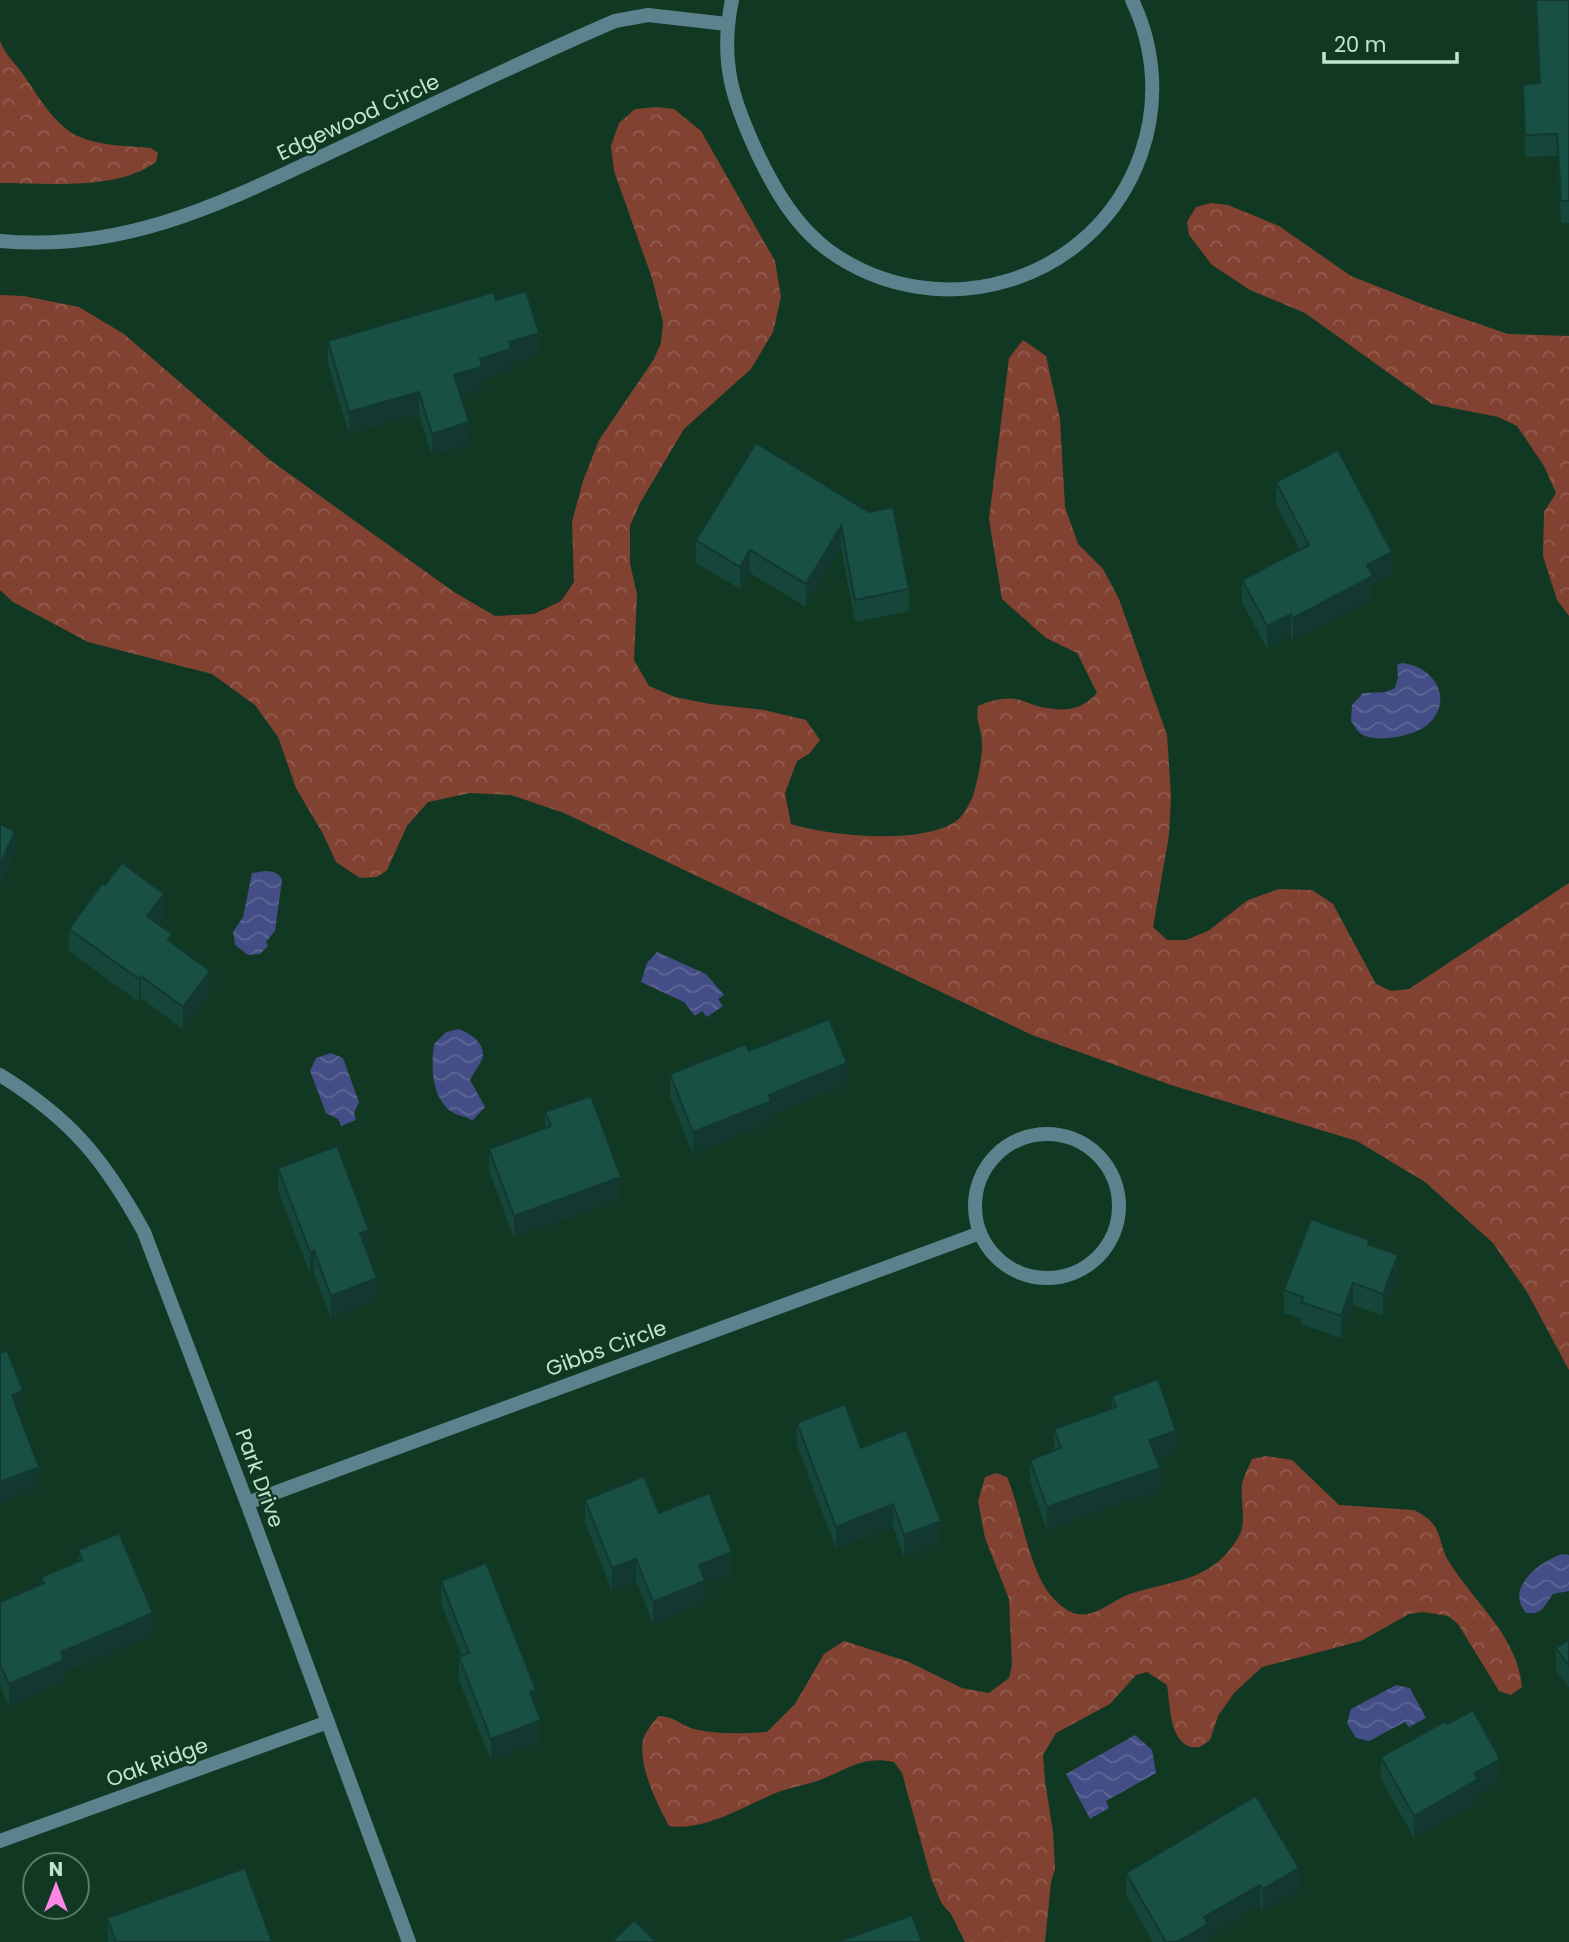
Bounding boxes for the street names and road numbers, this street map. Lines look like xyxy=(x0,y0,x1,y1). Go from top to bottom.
street label: Edgewood Circle xyxy=(272,67,444,167)
street label: Gibbs Circle xyxy=(542,1313,670,1383)
street label: Park Drive xyxy=(229,1425,291,1531)
street label: Oak Ridge xyxy=(102,1730,212,1794)

